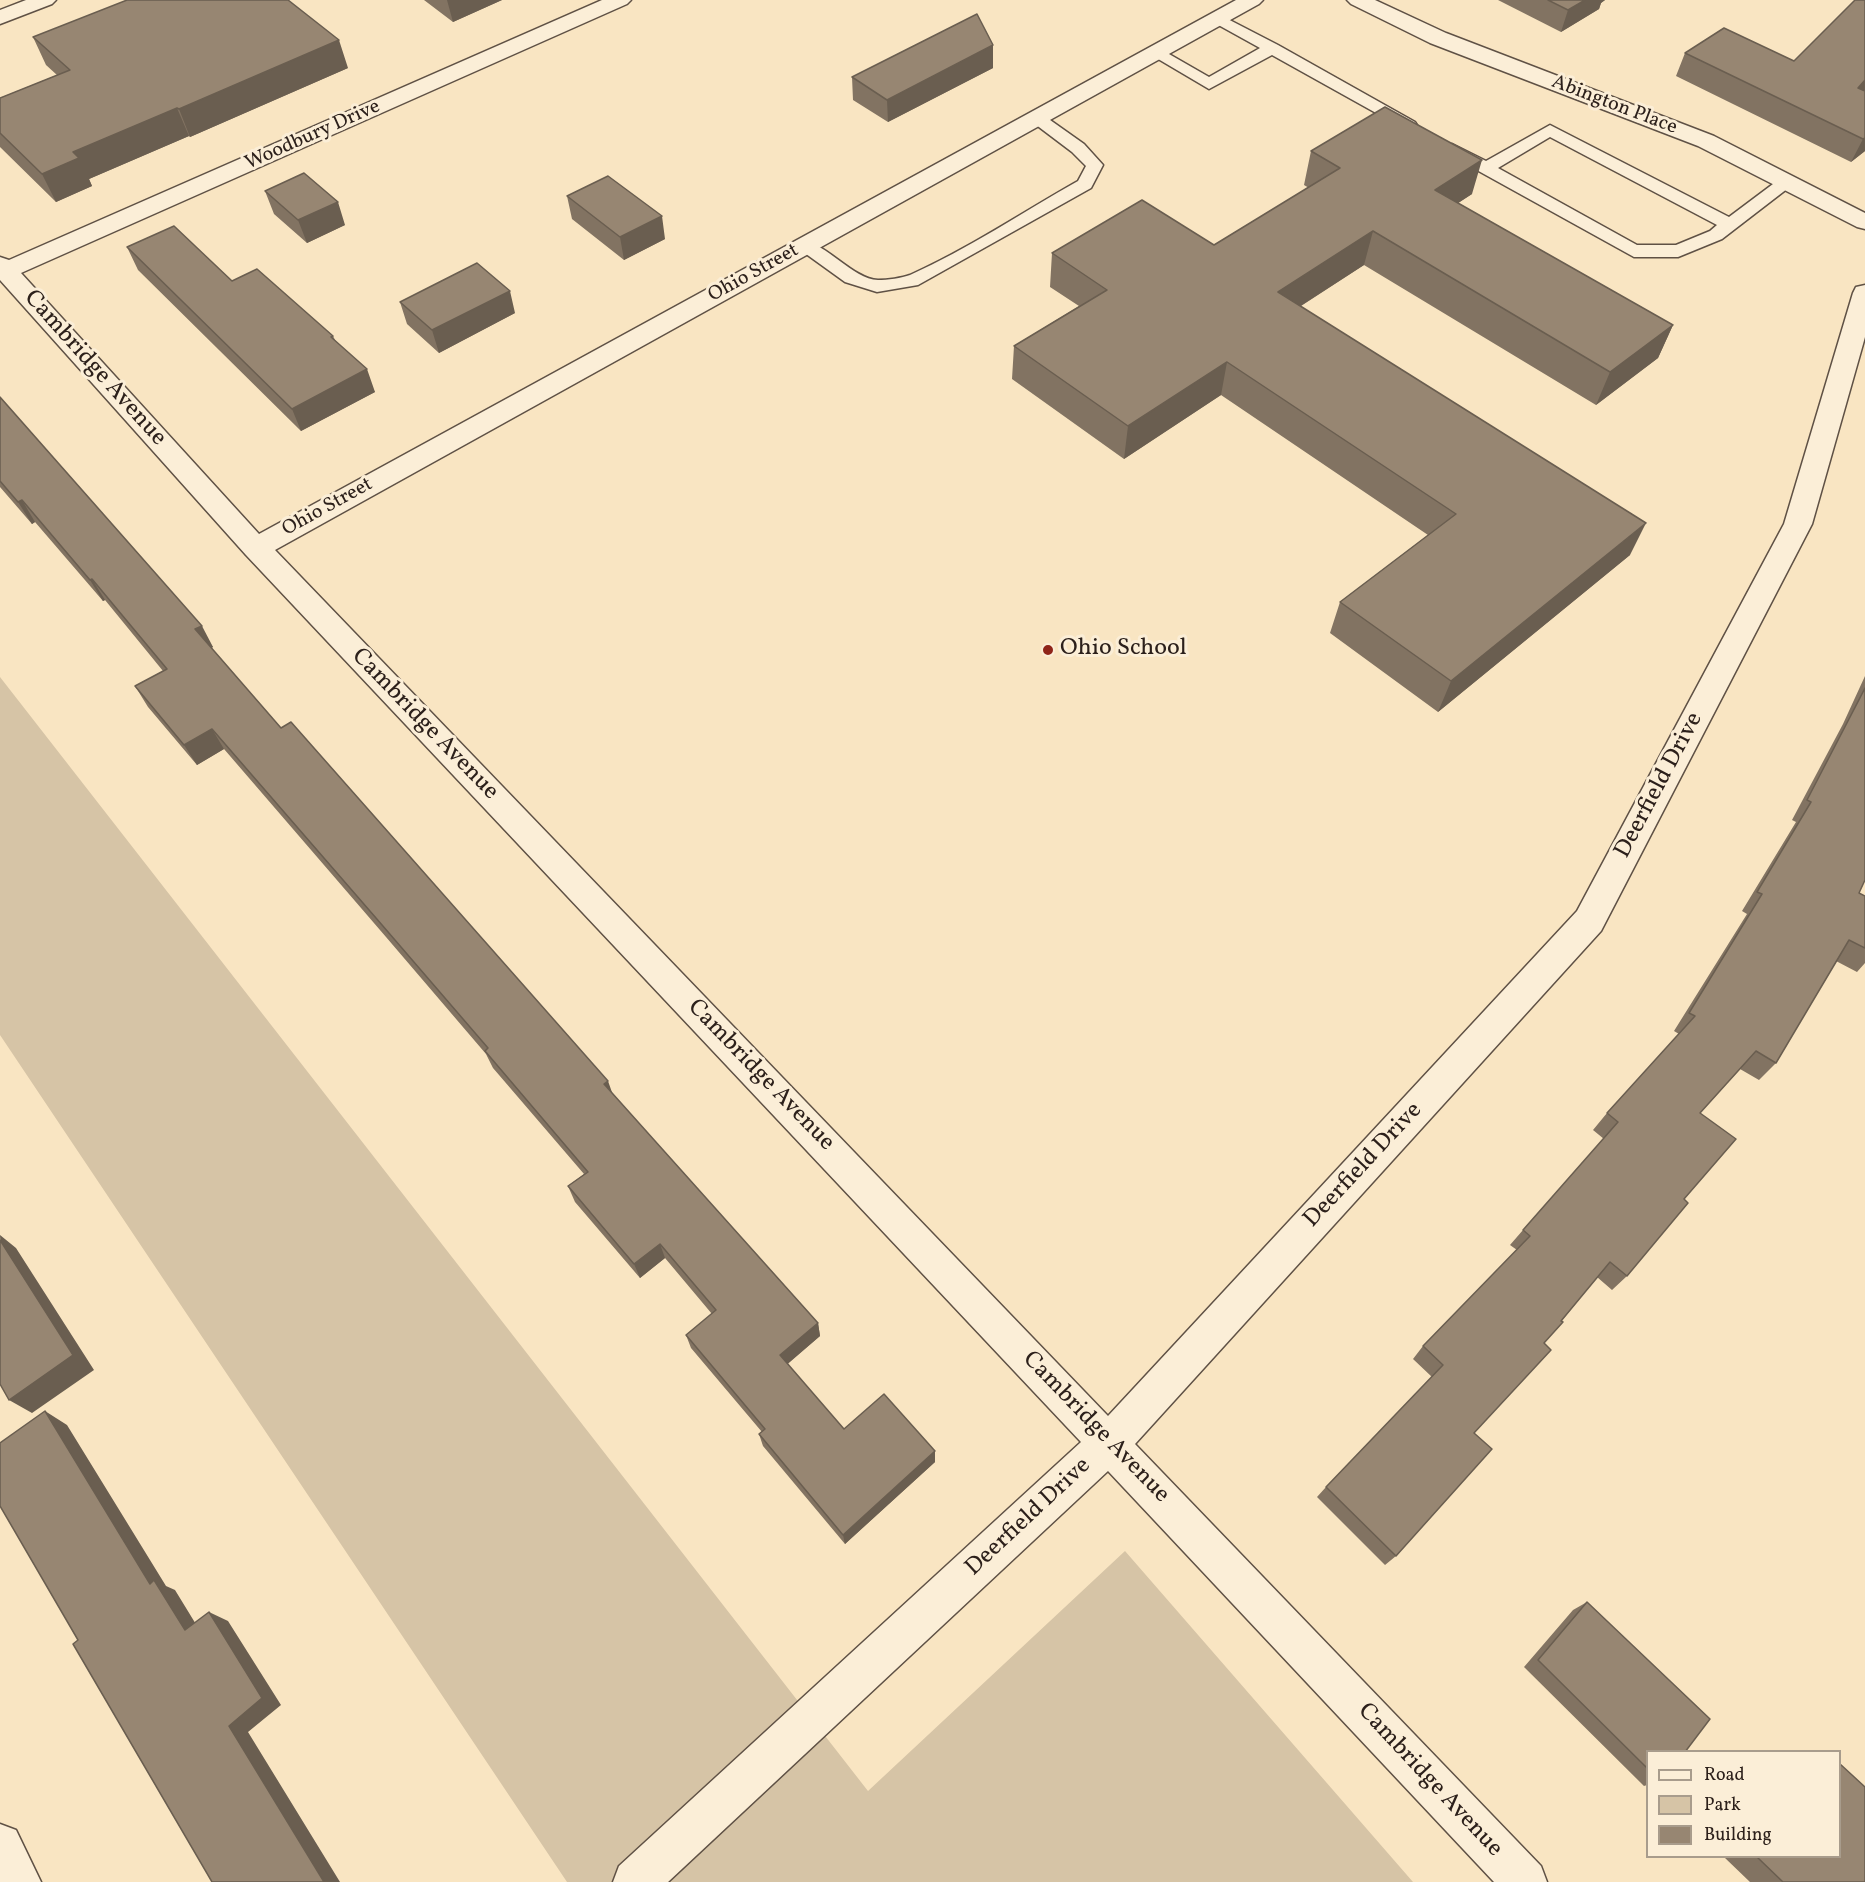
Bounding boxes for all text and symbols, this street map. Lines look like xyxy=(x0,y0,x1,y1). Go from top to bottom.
street label: Abington Place xyxy=(1548,71,1680,141)
street label: Woodbury Drive xyxy=(242,95,384,177)
street label: Ohio Street xyxy=(705,239,803,309)
street label: Cambridge Avenue xyxy=(16,285,172,453)
street label: Ohio Street xyxy=(279,473,377,543)
place label: Ohio School xyxy=(1060,636,1187,664)
street label: Cambridge Avenue xyxy=(344,643,504,807)
marker: Ohio School xyxy=(1041,643,1055,657)
street label: Deerfield Drive xyxy=(1610,708,1710,864)
street label: Cambridge Avenue xyxy=(680,994,840,1158)
street label: Deerfield Drive xyxy=(1299,1097,1429,1235)
street label: Cambridge Avenue xyxy=(1015,1346,1175,1510)
street label: Deerfield Drive xyxy=(960,1453,1098,1583)
street label: Cambridge Avenue xyxy=(1350,1698,1508,1864)
legend xyxy=(1646,1750,1841,1858)
text: Road xyxy=(1704,1763,1745,1788)
text: Park xyxy=(1704,1793,1741,1818)
text: Building xyxy=(1704,1823,1772,1848)

